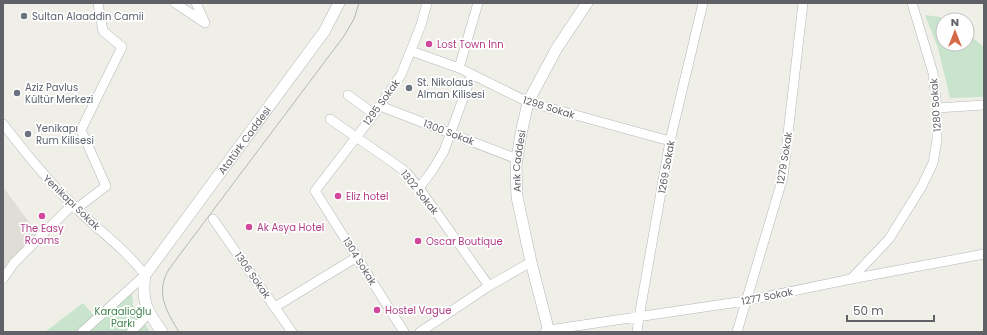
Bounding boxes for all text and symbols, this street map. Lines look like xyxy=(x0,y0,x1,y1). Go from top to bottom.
place label: Sultan Alaaddin Camii xyxy=(32,9,144,24)
marker: Sultan Alaaddin Camii xyxy=(19,11,29,21)
north arrow xyxy=(935,12,975,52)
text: N xyxy=(951,14,959,30)
place label: Lost Town Inn xyxy=(437,37,504,52)
marker: Lost Town Inn xyxy=(424,39,434,49)
place label: St. Nikolaus Alman Kilisesi xyxy=(417,75,485,102)
street label: 1295 Sokak xyxy=(360,76,404,128)
street label: 1280 Sokak xyxy=(926,77,945,132)
place label: Aziz Pavlus Kültür Merkezi xyxy=(25,80,93,107)
marker: St. Nikolaus Alman Kilisesi xyxy=(404,83,414,93)
marker: Aziz Pavlus Kültür Merkezi xyxy=(12,88,22,98)
street label: 1298 Sokak xyxy=(521,92,577,123)
street label: Atatürk Caddesi xyxy=(215,104,275,177)
street label: 1300 Sokak xyxy=(421,116,477,149)
place label: Yenikapı Rum Kilisesi xyxy=(36,121,94,148)
street label: Arık Caddesi xyxy=(509,128,530,192)
marker: Yenikapı Rum Kilisesi xyxy=(23,129,33,139)
street label: 1279 Sokak xyxy=(773,130,796,185)
street label: 1269 Sokak xyxy=(654,139,679,195)
street label: 1302 Sokak xyxy=(397,167,443,218)
street label: Yenikapı Sokak xyxy=(40,171,104,234)
place label: Eliz hotel xyxy=(346,189,388,204)
marker: Eliz hotel xyxy=(333,191,343,201)
marker: The Easy Rooms xyxy=(37,211,47,221)
place label: Ak Asya Hotel xyxy=(257,220,324,235)
place label: The Easy Rooms xyxy=(20,221,64,248)
marker: Ak Asya Hotel xyxy=(244,222,254,232)
place label: Oscar Boutique xyxy=(426,234,503,249)
street label: 1304 Sokak xyxy=(339,235,381,289)
marker: Oscar Boutique xyxy=(413,236,423,246)
street label: 1306 Sokak xyxy=(231,249,275,302)
street label: 1277 Sokak xyxy=(740,284,795,309)
scale bar xyxy=(847,297,934,323)
text: 50 m xyxy=(853,302,884,319)
place label: Hostel Vague xyxy=(385,303,451,318)
park label: Karaalioğlu Parkı xyxy=(95,304,151,331)
marker: Hostel Vague xyxy=(372,305,382,315)

